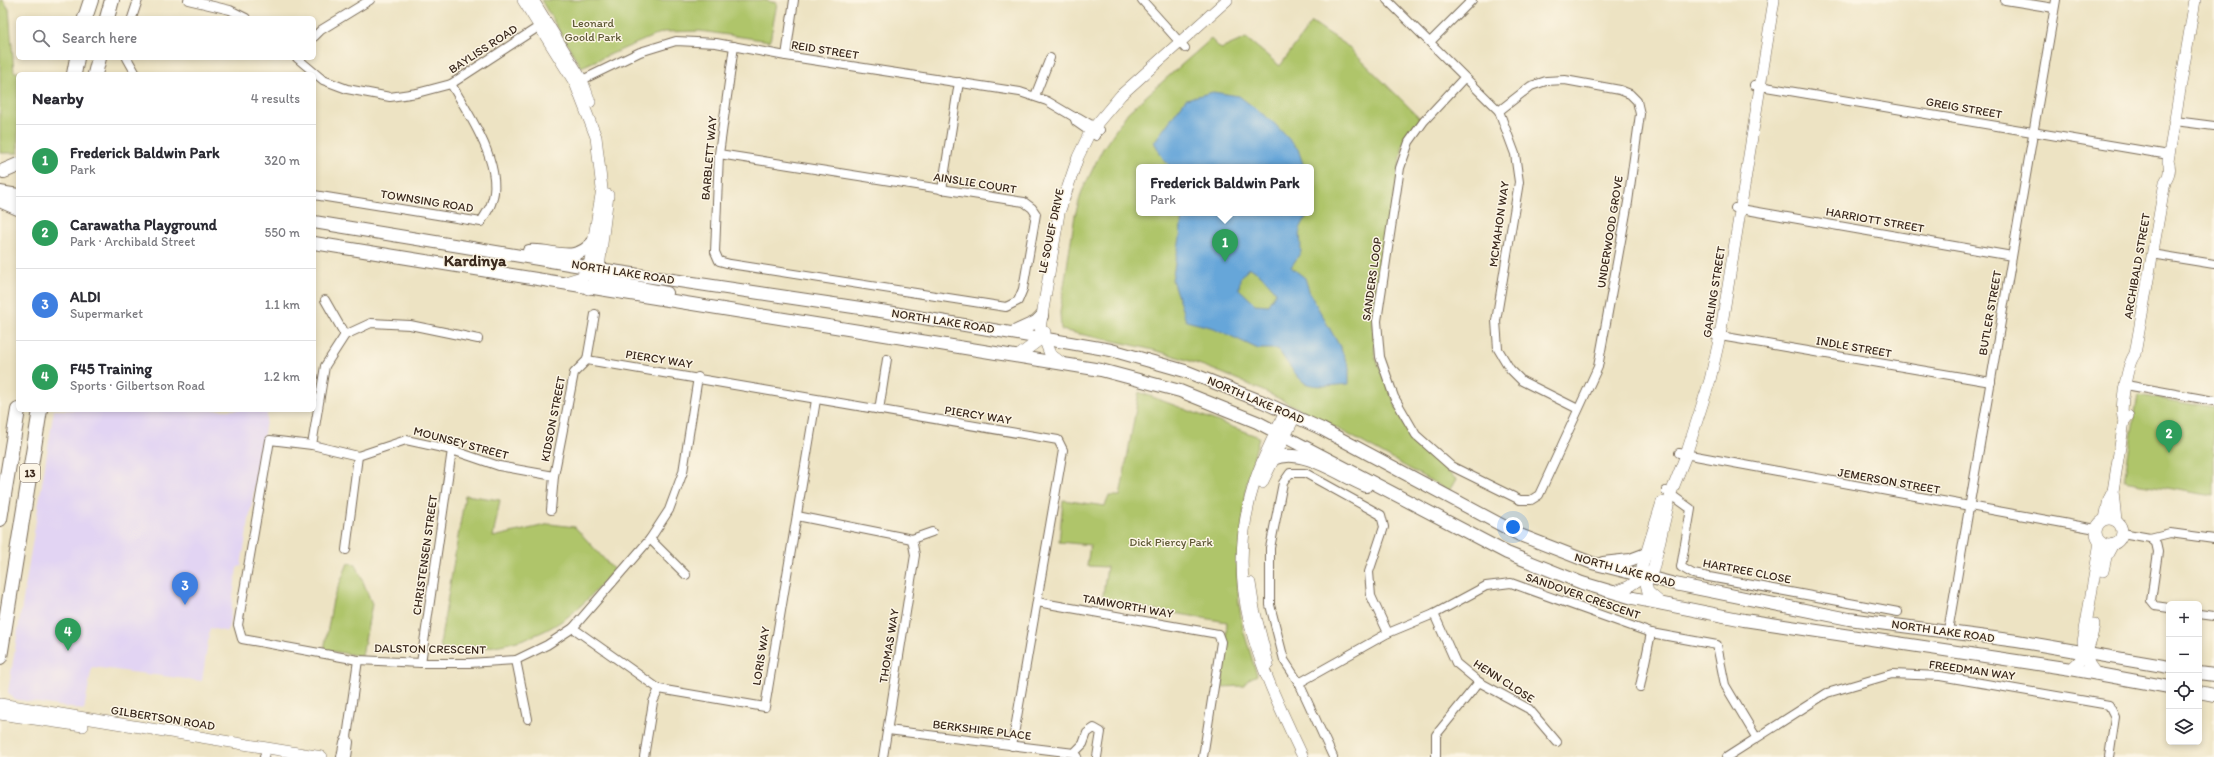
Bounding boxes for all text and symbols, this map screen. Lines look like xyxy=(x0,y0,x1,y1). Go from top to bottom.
search box xyxy=(16,16,316,60)
park label: Leonard Goold Park xyxy=(564,16,622,44)
street label: BAYLISS ROAD xyxy=(446,22,520,76)
icon: search xyxy=(30,27,52,49)
text: Search here xyxy=(62,29,137,47)
street label: REID STREET xyxy=(790,38,860,62)
text: Nearby xyxy=(32,88,84,108)
text: 4 results xyxy=(251,91,300,106)
street label: GREIG STREET xyxy=(1925,94,2004,122)
street label: BARBLETT WAY xyxy=(698,115,720,201)
text: Frederick Baldwin Park xyxy=(70,144,220,162)
text: 1 xyxy=(42,153,48,168)
text: 320 m xyxy=(264,153,300,168)
text: Park xyxy=(70,162,96,177)
popup xyxy=(1136,164,1314,216)
street label: AINSLIE COURT xyxy=(932,170,1018,197)
text: Frederick Baldwin Park xyxy=(1150,174,1300,192)
street label: UNDERWOOD GROVE xyxy=(1594,174,1626,289)
street label: MCMAHON WAY xyxy=(1486,180,1512,268)
street label: TOWNSING ROAD xyxy=(380,187,475,215)
street label: LE SOUEF DRIVE xyxy=(1035,187,1067,275)
text: Park xyxy=(1150,192,1176,207)
street label: HARRIOTT STREET xyxy=(1825,204,1926,236)
street label: ARCHIBALD STREET xyxy=(2121,212,2153,320)
text: Carawatha Playground xyxy=(70,216,217,234)
text: 2 xyxy=(42,225,48,240)
text: 550 m xyxy=(264,225,300,240)
pin: 1 xyxy=(1212,229,1238,262)
text: Park · Archibald Street xyxy=(70,234,195,249)
street label: SANDERS LOOP xyxy=(1359,236,1385,322)
street label: GARLING STREET xyxy=(1700,245,1728,339)
district label: Kardinya xyxy=(444,251,507,271)
street label: NORTH LAKE ROAD xyxy=(571,257,676,287)
street label: BUTLER STREET xyxy=(1976,269,2004,357)
text: ALDI xyxy=(70,288,101,306)
text: 3 xyxy=(41,297,49,312)
text: 1.1 km xyxy=(265,297,300,312)
text: Supermarket xyxy=(70,306,143,321)
street label: NORTH LAKE ROAD xyxy=(891,306,996,336)
street label: INDLE STREET xyxy=(1815,333,1893,361)
street label: PIERCY WAY xyxy=(625,347,694,371)
text: F45 Training xyxy=(70,360,152,378)
text: 4 xyxy=(41,369,49,384)
text: 1.2 km xyxy=(264,369,300,384)
street label: NORTH LAKE ROAD xyxy=(1205,373,1307,427)
street label: KIDSON STREET xyxy=(538,375,568,463)
text: Sports · Gilbertson Road xyxy=(70,378,205,393)
street label: PIERCY WAY xyxy=(944,403,1013,427)
pin: 2 xyxy=(2156,420,2182,453)
street label: MOUNSEY STREET xyxy=(412,424,510,462)
road number: 13 xyxy=(20,464,40,482)
street label: JEMERSON STREET xyxy=(1837,465,1941,497)
street label: CHRISTENSEN STREET xyxy=(410,494,440,616)
your location xyxy=(1503,517,1523,537)
park label: Dick Piercy Park xyxy=(1129,535,1214,549)
street label: NORTH LAKE ROAD xyxy=(1573,550,1677,590)
street label: HARTREE CLOSE xyxy=(1702,556,1792,586)
street label: SANDOVER CRESCENT xyxy=(1524,570,1643,622)
pin: 3 xyxy=(172,572,198,605)
street label: TAMWORTH WAY xyxy=(1081,591,1175,621)
map controls xyxy=(2166,601,2202,745)
button: + xyxy=(2166,601,2202,637)
street label: THOMAS WAY xyxy=(876,608,902,684)
street label: NORTH LAKE ROAD xyxy=(1891,617,1996,645)
pin: 4 xyxy=(55,618,81,651)
street label: LORIS WAY xyxy=(749,625,773,686)
button: − xyxy=(2166,637,2202,673)
street label: DALSTON CRESCENT xyxy=(374,641,486,657)
street label: HENN CLOSE xyxy=(1471,656,1537,706)
street label: FREEDMAN WAY xyxy=(1928,657,2016,683)
button: locate xyxy=(2166,673,2202,709)
street label: GILBERTSON ROAD xyxy=(110,703,216,733)
button: layers xyxy=(2166,709,2202,745)
street label: BERKSHIRE PLACE xyxy=(932,717,1032,743)

